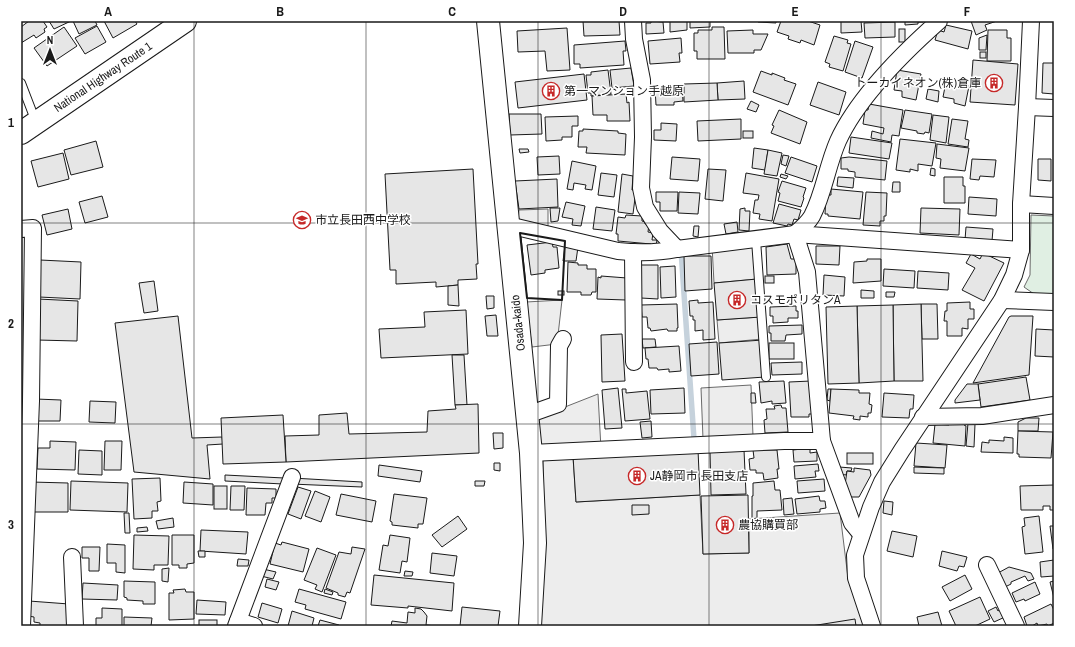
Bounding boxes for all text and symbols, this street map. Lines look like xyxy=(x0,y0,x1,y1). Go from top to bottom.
text: A xyxy=(104,3,112,20)
text: B xyxy=(276,3,284,20)
text: C xyxy=(448,3,456,20)
text: D xyxy=(619,3,627,20)
text: E xyxy=(791,3,799,20)
text: F xyxy=(964,3,971,20)
north arrow xyxy=(30,30,70,70)
street label: National Highway Route 1 xyxy=(51,39,155,115)
building icon: トーカイネオン(株)倉庫 xyxy=(984,73,1004,93)
place label: トーカイネオン(株)倉庫 xyxy=(854,75,981,91)
building icon: 第一マンション手越原 xyxy=(541,81,561,101)
place label: 第一マンション手越原 xyxy=(564,83,684,99)
text: 1 xyxy=(8,114,14,131)
school or university icon: 市立長田西中学校 xyxy=(292,210,312,230)
place label: 市立長田西中学校 xyxy=(315,212,411,228)
building icon: コスモポリタンA xyxy=(727,290,747,310)
place label: コスモポリタンA xyxy=(750,292,841,308)
street label: Osada-kaido xyxy=(507,294,529,352)
text: 2 xyxy=(8,315,14,332)
building icon: JA静岡市 長田支店 xyxy=(627,466,647,486)
place label: JA静岡市 長田支店 xyxy=(650,468,748,484)
building icon: 農協購買部 xyxy=(715,515,735,535)
text: 3 xyxy=(8,516,14,533)
place label: 農協購買部 xyxy=(738,517,798,533)

